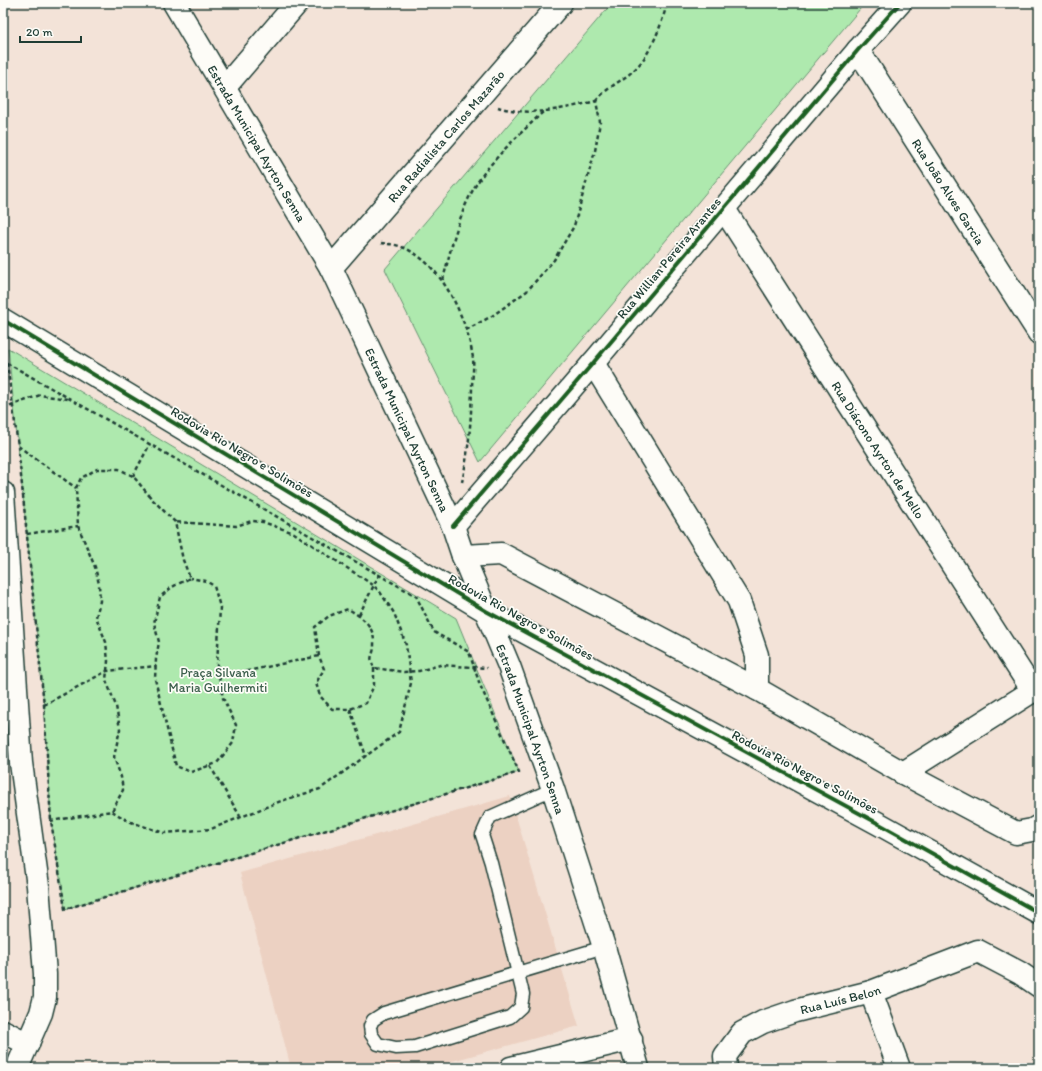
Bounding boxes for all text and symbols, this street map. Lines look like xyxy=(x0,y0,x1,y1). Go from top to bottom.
scale bar xyxy=(20,18,81,44)
text: 20 m xyxy=(26,25,53,39)
street label: Estrada Municipal Ayrton Senna xyxy=(205,62,309,225)
street label: Rua Radialista Carlos Mazarão xyxy=(384,66,507,205)
street label: Rua João Alves Garcia xyxy=(909,136,988,248)
street label: Rua Willian Pereira Arantes xyxy=(614,194,724,322)
street label: Estrada Municipal Ayrton Senna xyxy=(362,345,453,515)
street label: Rua Diácono Ayrton de Mello xyxy=(829,378,928,522)
street label: Rodovia Rio Negro e Solimões xyxy=(168,403,316,501)
street label: Rodovia Rio Negro e Solimões xyxy=(446,571,596,663)
street label: Estrada Municipal Ayrton Senna xyxy=(493,642,568,816)
park label: Praça Silvana Maria Guilhermiti xyxy=(169,665,267,695)
street label: Rodovia Rio Negro e Solimões xyxy=(729,727,881,817)
street label: Rua Luís Belon xyxy=(798,981,883,1017)

